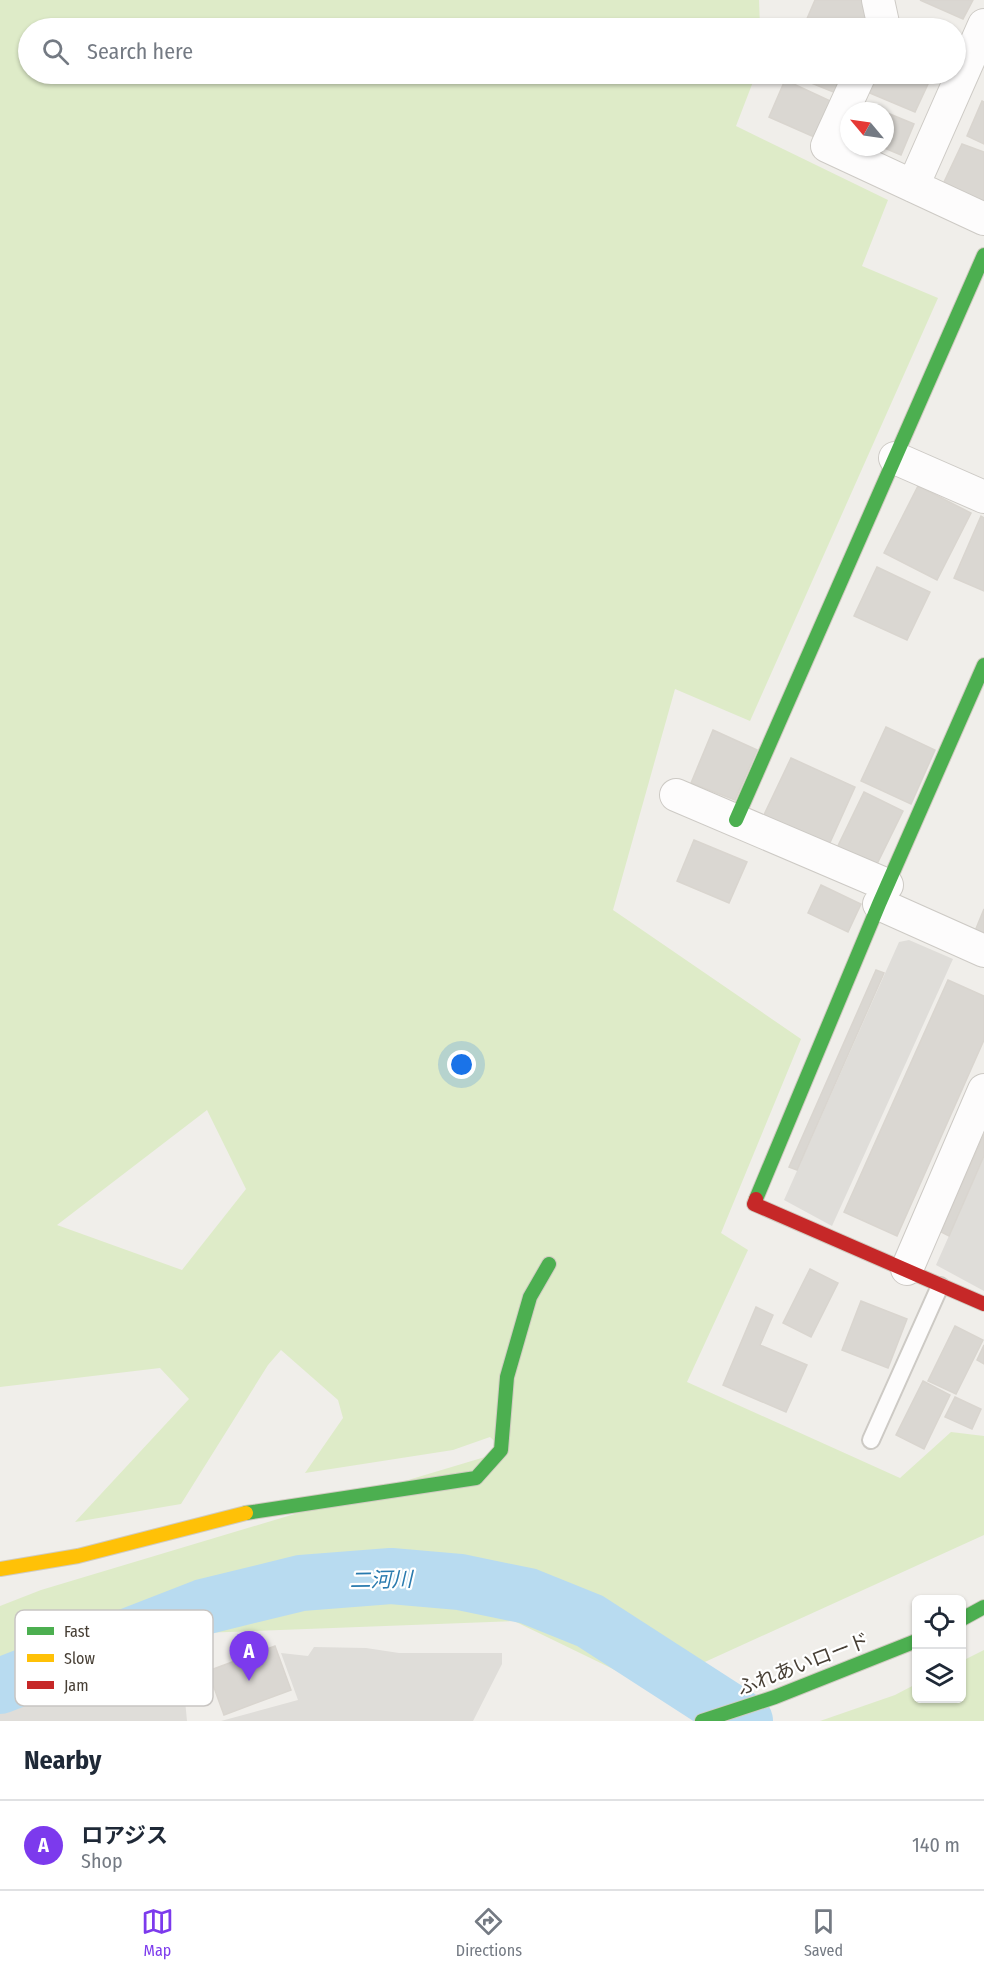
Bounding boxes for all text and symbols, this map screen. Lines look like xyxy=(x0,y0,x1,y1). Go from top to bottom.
search box xyxy=(18,18,966,84)
icon: search xyxy=(39,35,72,68)
text: Search here xyxy=(87,38,193,65)
north arrow xyxy=(840,102,894,156)
your location xyxy=(447,1050,476,1079)
water label: 二河川 xyxy=(349,1566,415,1594)
map controls xyxy=(912,1595,966,1703)
button: locate xyxy=(912,1595,966,1649)
legend xyxy=(15,1610,213,1706)
text: Fast xyxy=(64,1622,91,1641)
street label: ふれあいロード xyxy=(733,1628,873,1700)
pin: A xyxy=(230,1632,268,1681)
text: Slow xyxy=(64,1649,95,1668)
button: layers xyxy=(912,1649,966,1703)
text: Jam xyxy=(64,1676,89,1695)
text: Nearby xyxy=(24,1745,101,1776)
text: ロアジス xyxy=(81,1822,168,1849)
text: A xyxy=(38,1833,49,1857)
text: 140 m xyxy=(912,1833,960,1857)
text: Shop xyxy=(81,1849,123,1873)
tab: Map xyxy=(141,1905,174,1960)
tab: Directions xyxy=(456,1905,522,1960)
tab: Saved xyxy=(804,1905,843,1960)

